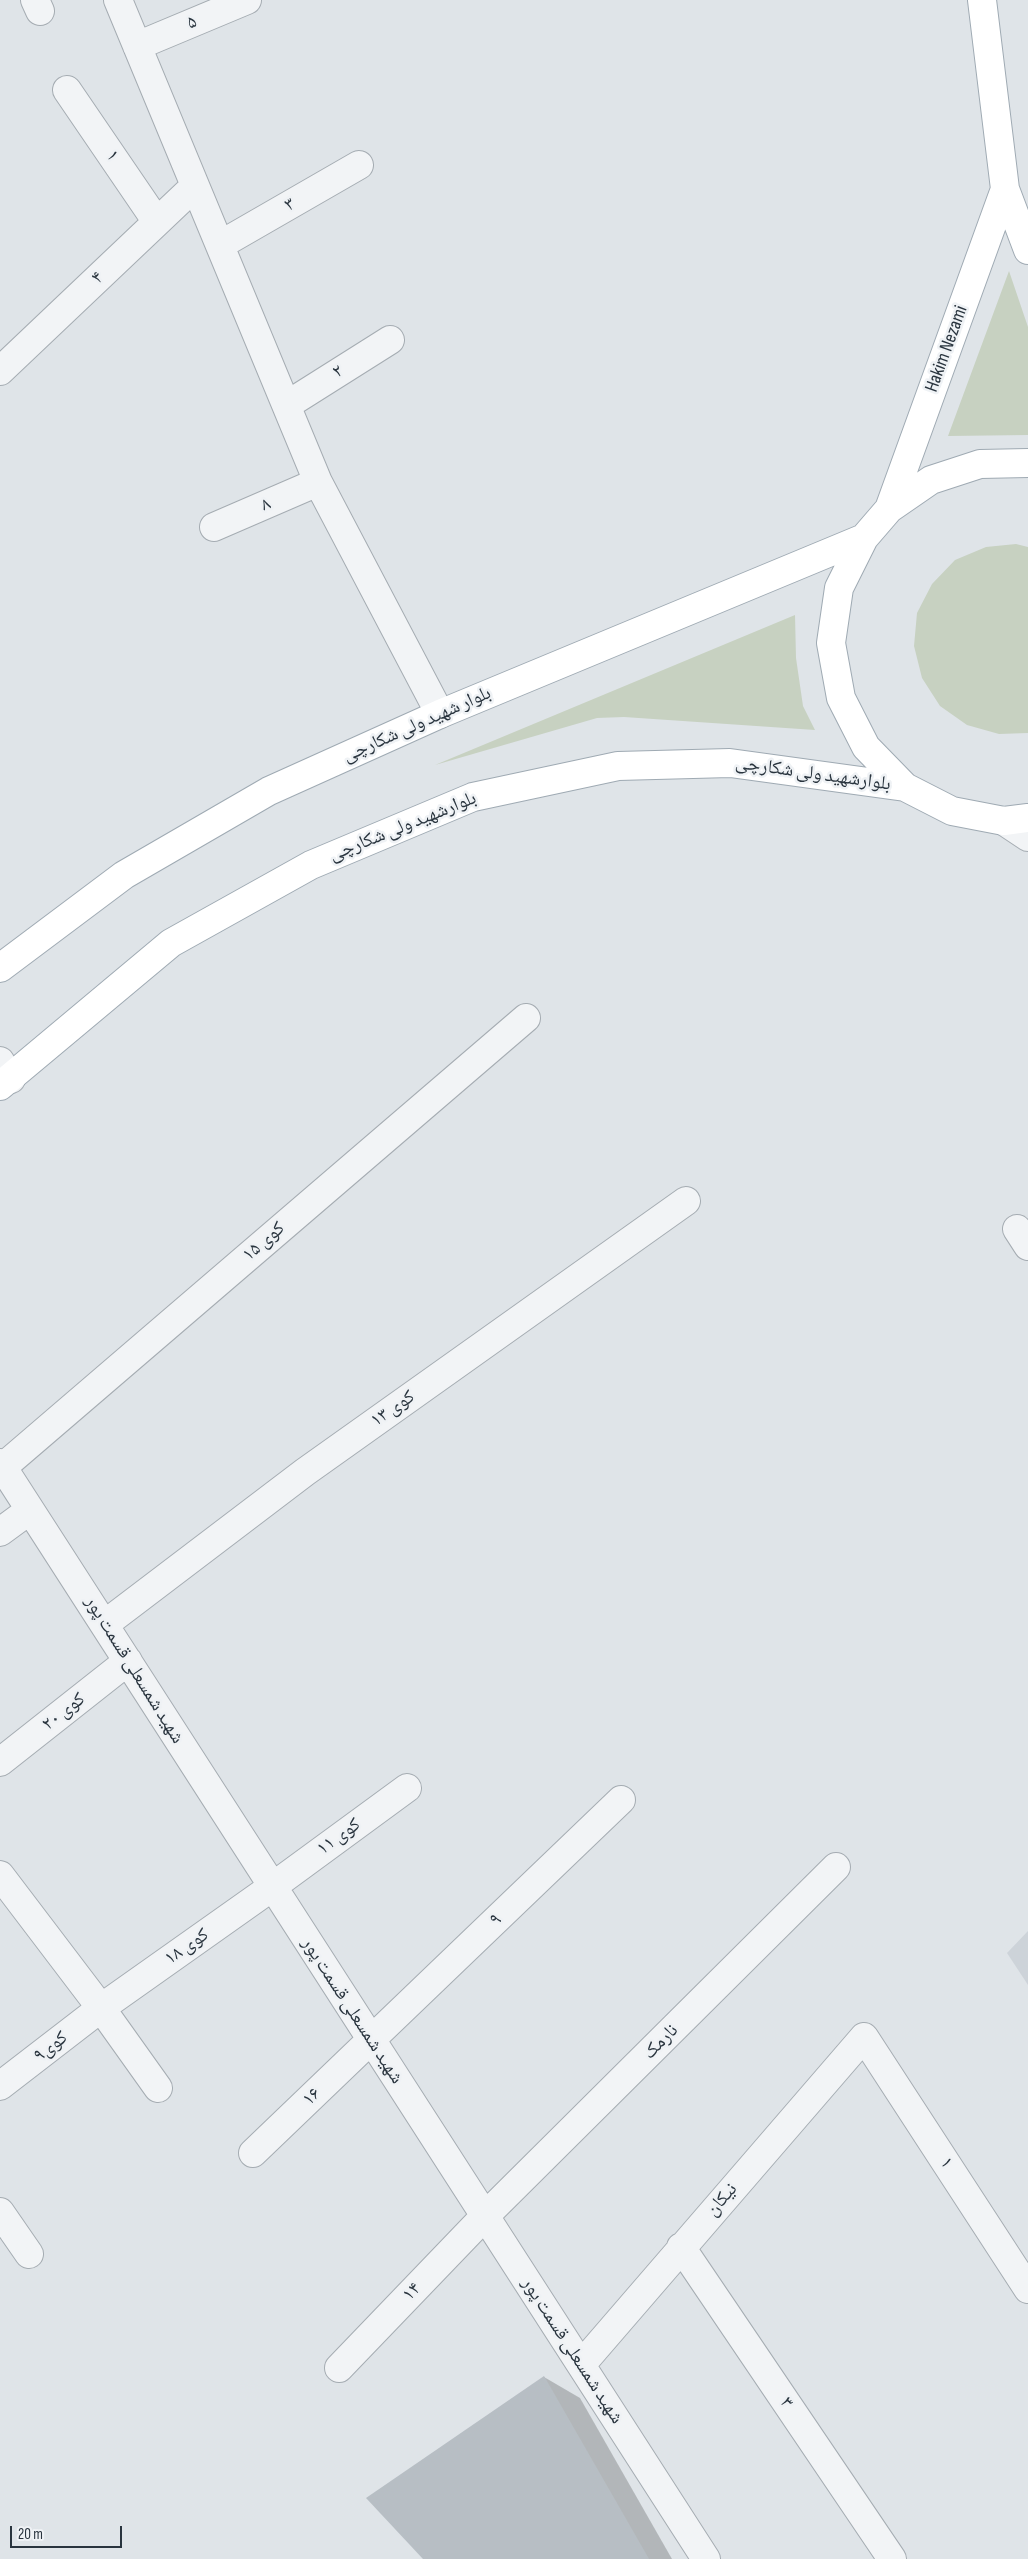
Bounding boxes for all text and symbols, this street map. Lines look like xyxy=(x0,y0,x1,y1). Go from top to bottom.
street label: ۵ xyxy=(184,11,200,35)
street label: ۱ xyxy=(100,146,124,166)
street label: ۳ xyxy=(281,193,299,217)
street label: ۴ xyxy=(87,267,109,289)
street label: Hakim Nezami xyxy=(921,303,973,395)
street label: ۲ xyxy=(328,360,348,384)
street label: ۸ xyxy=(258,493,274,517)
street label: بلوار شهید ولی شکارچی xyxy=(339,682,495,768)
street label: بلوارشهید ولی شکارچی xyxy=(734,752,892,796)
street label: بلوارشهید ولی شکارچی xyxy=(326,787,480,867)
street label: کوی ۱۵ xyxy=(238,1217,290,1267)
street label: کوی ۱۳ xyxy=(367,1386,419,1432)
street label: شهید شمسعلی قسمت پور xyxy=(79,1592,189,1748)
street label: کوی ۲۰ xyxy=(38,1688,90,1736)
street label: کوی ۱۱ xyxy=(313,1813,365,1861)
street label: ۹ xyxy=(485,1909,507,1931)
street label: کوی ۱۸ xyxy=(161,1924,213,1970)
street label: شهید شمسعلی قسمت پور xyxy=(296,1934,408,2088)
street label: نارمک xyxy=(639,2020,683,2064)
street label: کوی۹ xyxy=(29,2027,73,2067)
street label: ۱۶ xyxy=(298,2083,326,2111)
street label: ۱ xyxy=(934,2153,958,2173)
street label: نیکان xyxy=(701,2179,743,2221)
street label: شهید شمسعلی قسمت پور xyxy=(516,2274,628,2428)
street label: ۱۴ xyxy=(398,2278,426,2306)
street label: ۳ xyxy=(774,2393,798,2413)
scale bar xyxy=(12,2516,125,2548)
text: 20 m xyxy=(18,2525,43,2544)

